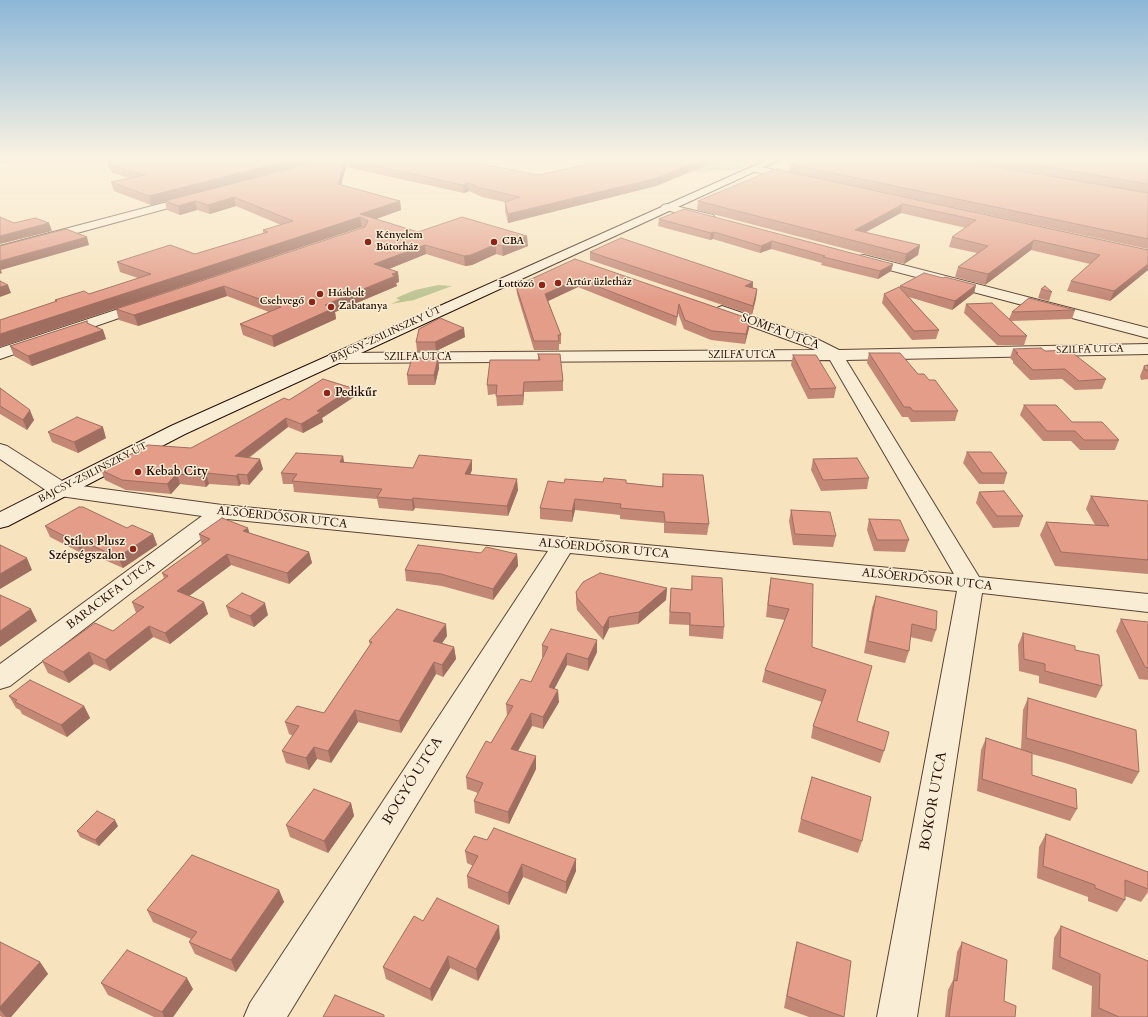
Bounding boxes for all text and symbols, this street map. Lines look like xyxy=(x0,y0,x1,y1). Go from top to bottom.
place label: Kényelem Bútorház xyxy=(376,230,423,254)
place label: CBA xyxy=(502,236,524,248)
marker: Kényelem Bútorház xyxy=(363,237,373,247)
marker: CBA xyxy=(489,237,499,247)
place label: Artúr üzletház xyxy=(566,277,632,289)
marker: Artúr üzletház xyxy=(553,278,563,288)
place label: Lottózó xyxy=(498,279,534,291)
marker: Lottózó xyxy=(537,280,547,290)
place label: Húsbolt xyxy=(328,288,364,300)
marker: Húsbolt xyxy=(315,289,325,299)
place label: Csehvegő xyxy=(260,296,304,308)
marker: Csehvegő xyxy=(307,297,317,307)
place label: Zabatanya xyxy=(339,301,387,313)
marker: Zabatanya xyxy=(326,302,336,312)
street label: BAJCSY-ZSILINSZKY ÚT xyxy=(329,304,443,366)
street label: SOMFA UTCA xyxy=(739,311,821,353)
street label: SZILFA UTCA xyxy=(1056,343,1124,357)
street label: SZILFA UTCA xyxy=(708,350,776,362)
street label: SZILFA UTCA xyxy=(384,352,452,364)
place label: Pedikűr xyxy=(335,386,377,400)
marker: Pedikűr xyxy=(322,388,332,398)
street label: BAJCSY-ZSILINSZKY ÚT xyxy=(37,440,149,506)
place label: Kebab City xyxy=(146,465,208,479)
marker: Kebab City xyxy=(133,467,143,477)
street label: ALSÓERDŐSOR UTCA xyxy=(216,504,348,532)
place label: Stílus Plusz Szépségszalon xyxy=(49,535,125,563)
street label: ALSÓERDŐSOR UTCA xyxy=(538,536,670,562)
marker: Stílus Plusz Szépségszalon xyxy=(128,544,138,554)
street label: BARACKFA UTCA xyxy=(64,557,158,633)
street label: ALSÓERDŐSOR UTCA xyxy=(861,566,993,594)
street label: BOGYÓ UTCA xyxy=(379,734,447,828)
street label: BOKOR UTCA xyxy=(917,750,951,852)

